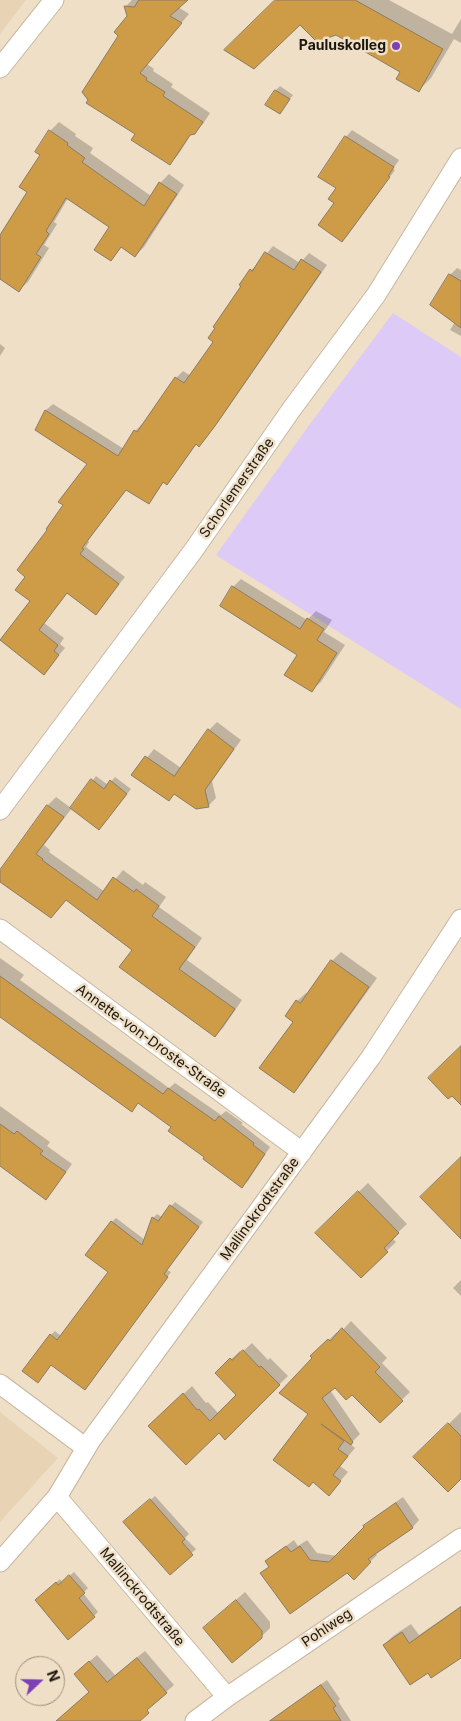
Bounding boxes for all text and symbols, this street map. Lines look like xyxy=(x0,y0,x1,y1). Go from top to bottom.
place label: Pauluskolleg xyxy=(299,38,386,54)
marker: Pauluskolleg xyxy=(390,40,402,52)
street label: Schorlemerstraße xyxy=(196,435,278,541)
street label: Annette-von-Droste-Straße xyxy=(73,981,229,1101)
street label: Mallinckrodtstraße xyxy=(217,1154,303,1264)
street label: Mallinckrodtstraße xyxy=(96,1544,188,1650)
street label: Pohlweg xyxy=(299,1605,355,1651)
north arrow xyxy=(15,1656,65,1706)
text: N xyxy=(44,1668,63,1684)

